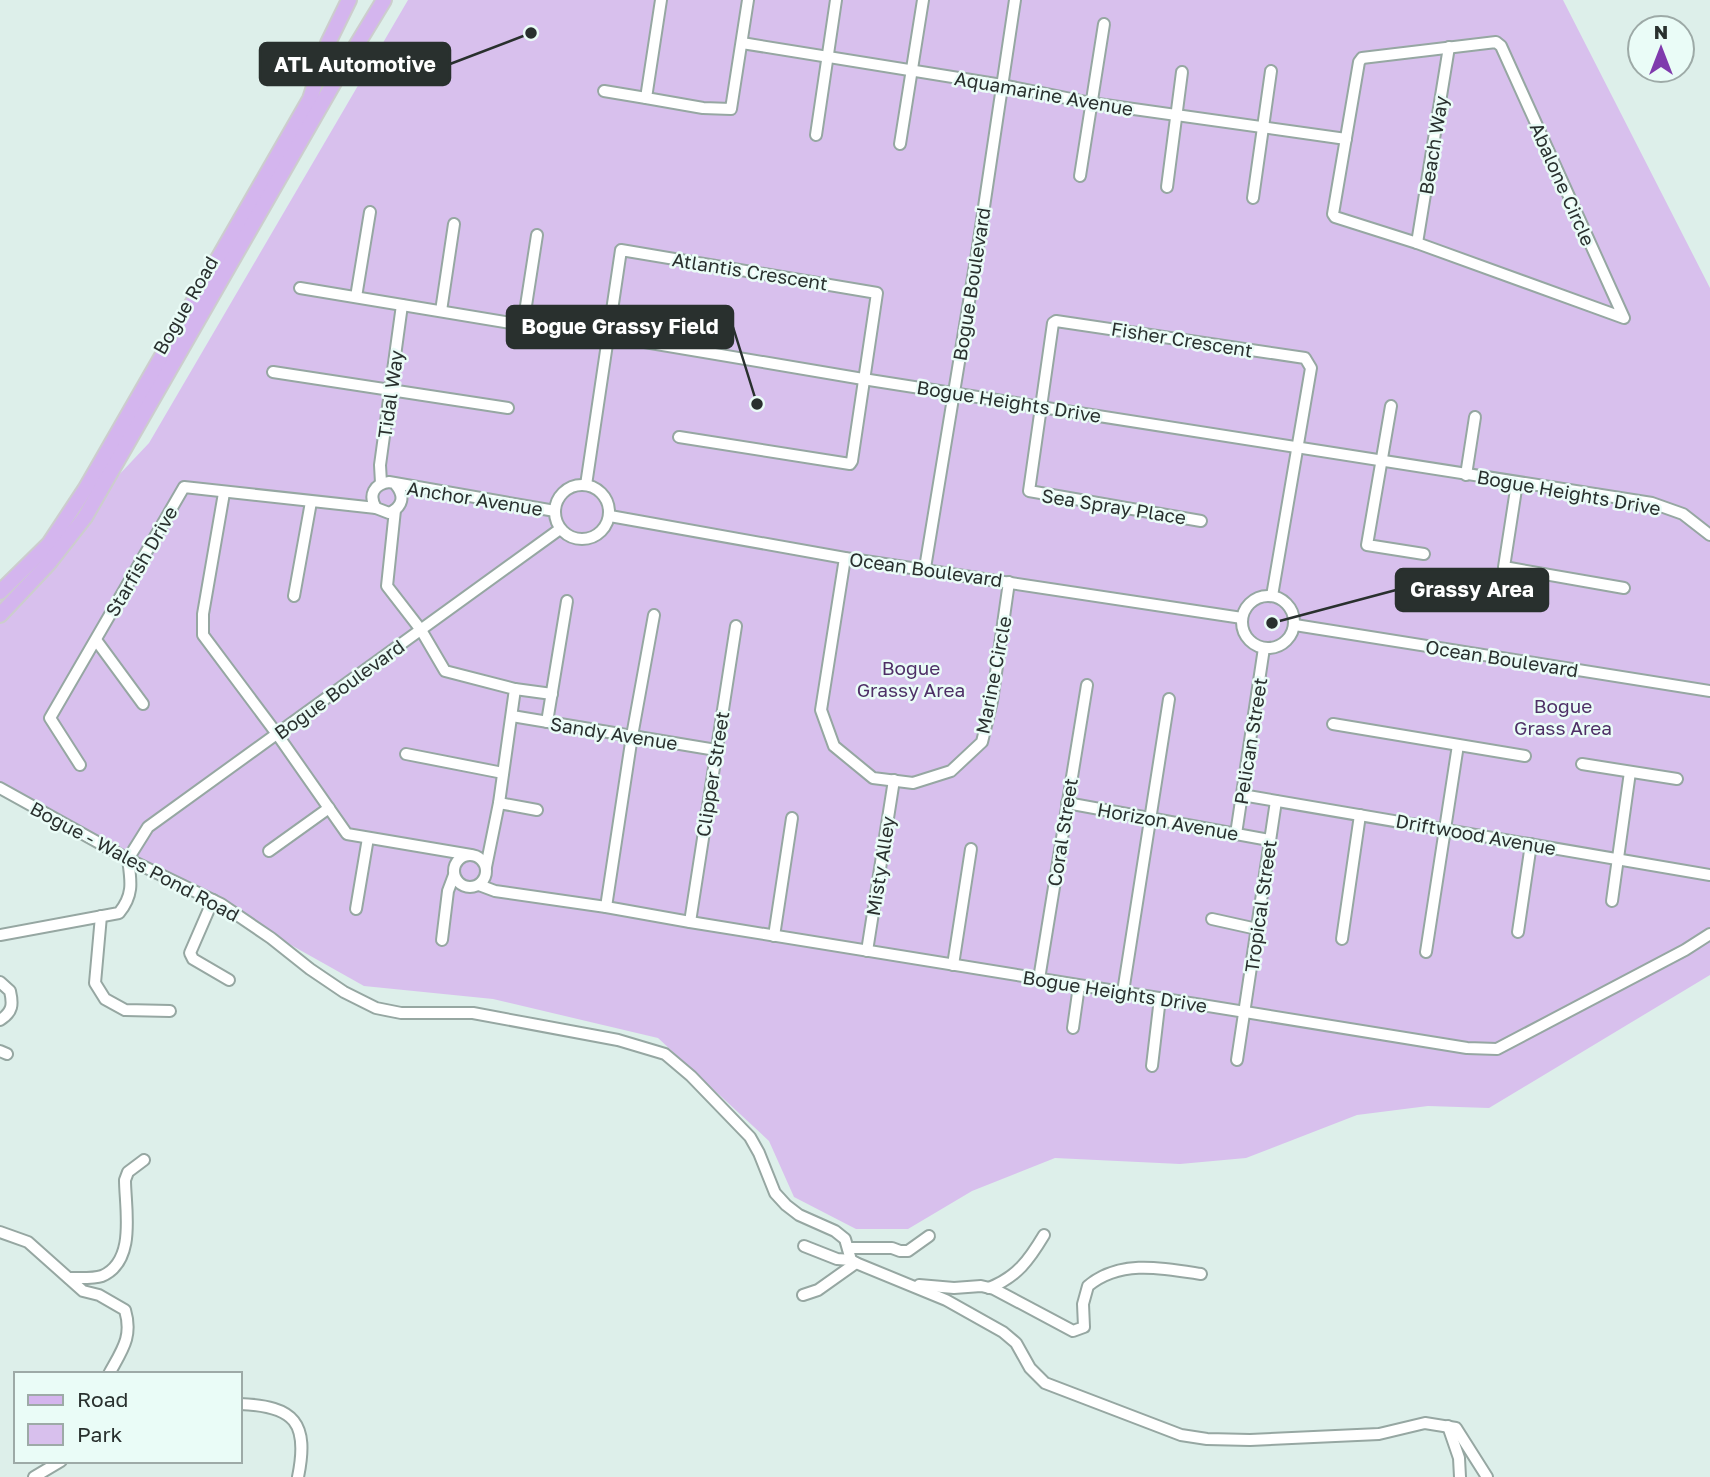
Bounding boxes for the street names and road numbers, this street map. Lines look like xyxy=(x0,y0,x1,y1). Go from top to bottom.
street label: Aquamarine Avenue xyxy=(953,66,1135,120)
street label: Beach Way xyxy=(1414,94,1452,196)
street label: Abalone Circle xyxy=(1526,119,1600,249)
street label: Bogue Boulevard xyxy=(948,206,994,362)
street label: Atlantis Crescent xyxy=(671,247,829,295)
street label: Bogue Road xyxy=(148,252,222,358)
street label: Fisher Crescent xyxy=(1110,316,1254,362)
street label: Tidal Way xyxy=(372,348,408,439)
street label: Bogue Heights Drive xyxy=(915,375,1103,427)
street label: Bogue Heights Drive xyxy=(1475,464,1663,520)
street label: Anchor Avenue xyxy=(405,476,545,520)
street label: Sea Spray Place xyxy=(1040,483,1188,529)
street label: Starfish Drive xyxy=(100,502,182,620)
street label: Ocean Boulevard xyxy=(848,547,1004,591)
street label: Marine Circle xyxy=(970,614,1016,736)
street label: Bogue Boulevard xyxy=(270,634,408,744)
street label: Ocean Boulevard xyxy=(1424,635,1580,681)
street label: Pelican Street xyxy=(1229,676,1271,806)
street label: Clipper Street xyxy=(691,710,733,838)
street label: Sandy Avenue xyxy=(549,712,679,754)
street label: Coral Street xyxy=(1042,776,1082,888)
street label: Bogue - Wales Pond Road xyxy=(27,796,243,926)
street label: Horizon Avenue xyxy=(1096,797,1240,845)
street label: Driftwood Avenue xyxy=(1394,809,1558,859)
street label: Misty Alley xyxy=(861,814,899,917)
street label: Tropical Street xyxy=(1239,838,1281,974)
street label: Bogue Heights Drive xyxy=(1021,965,1209,1017)

